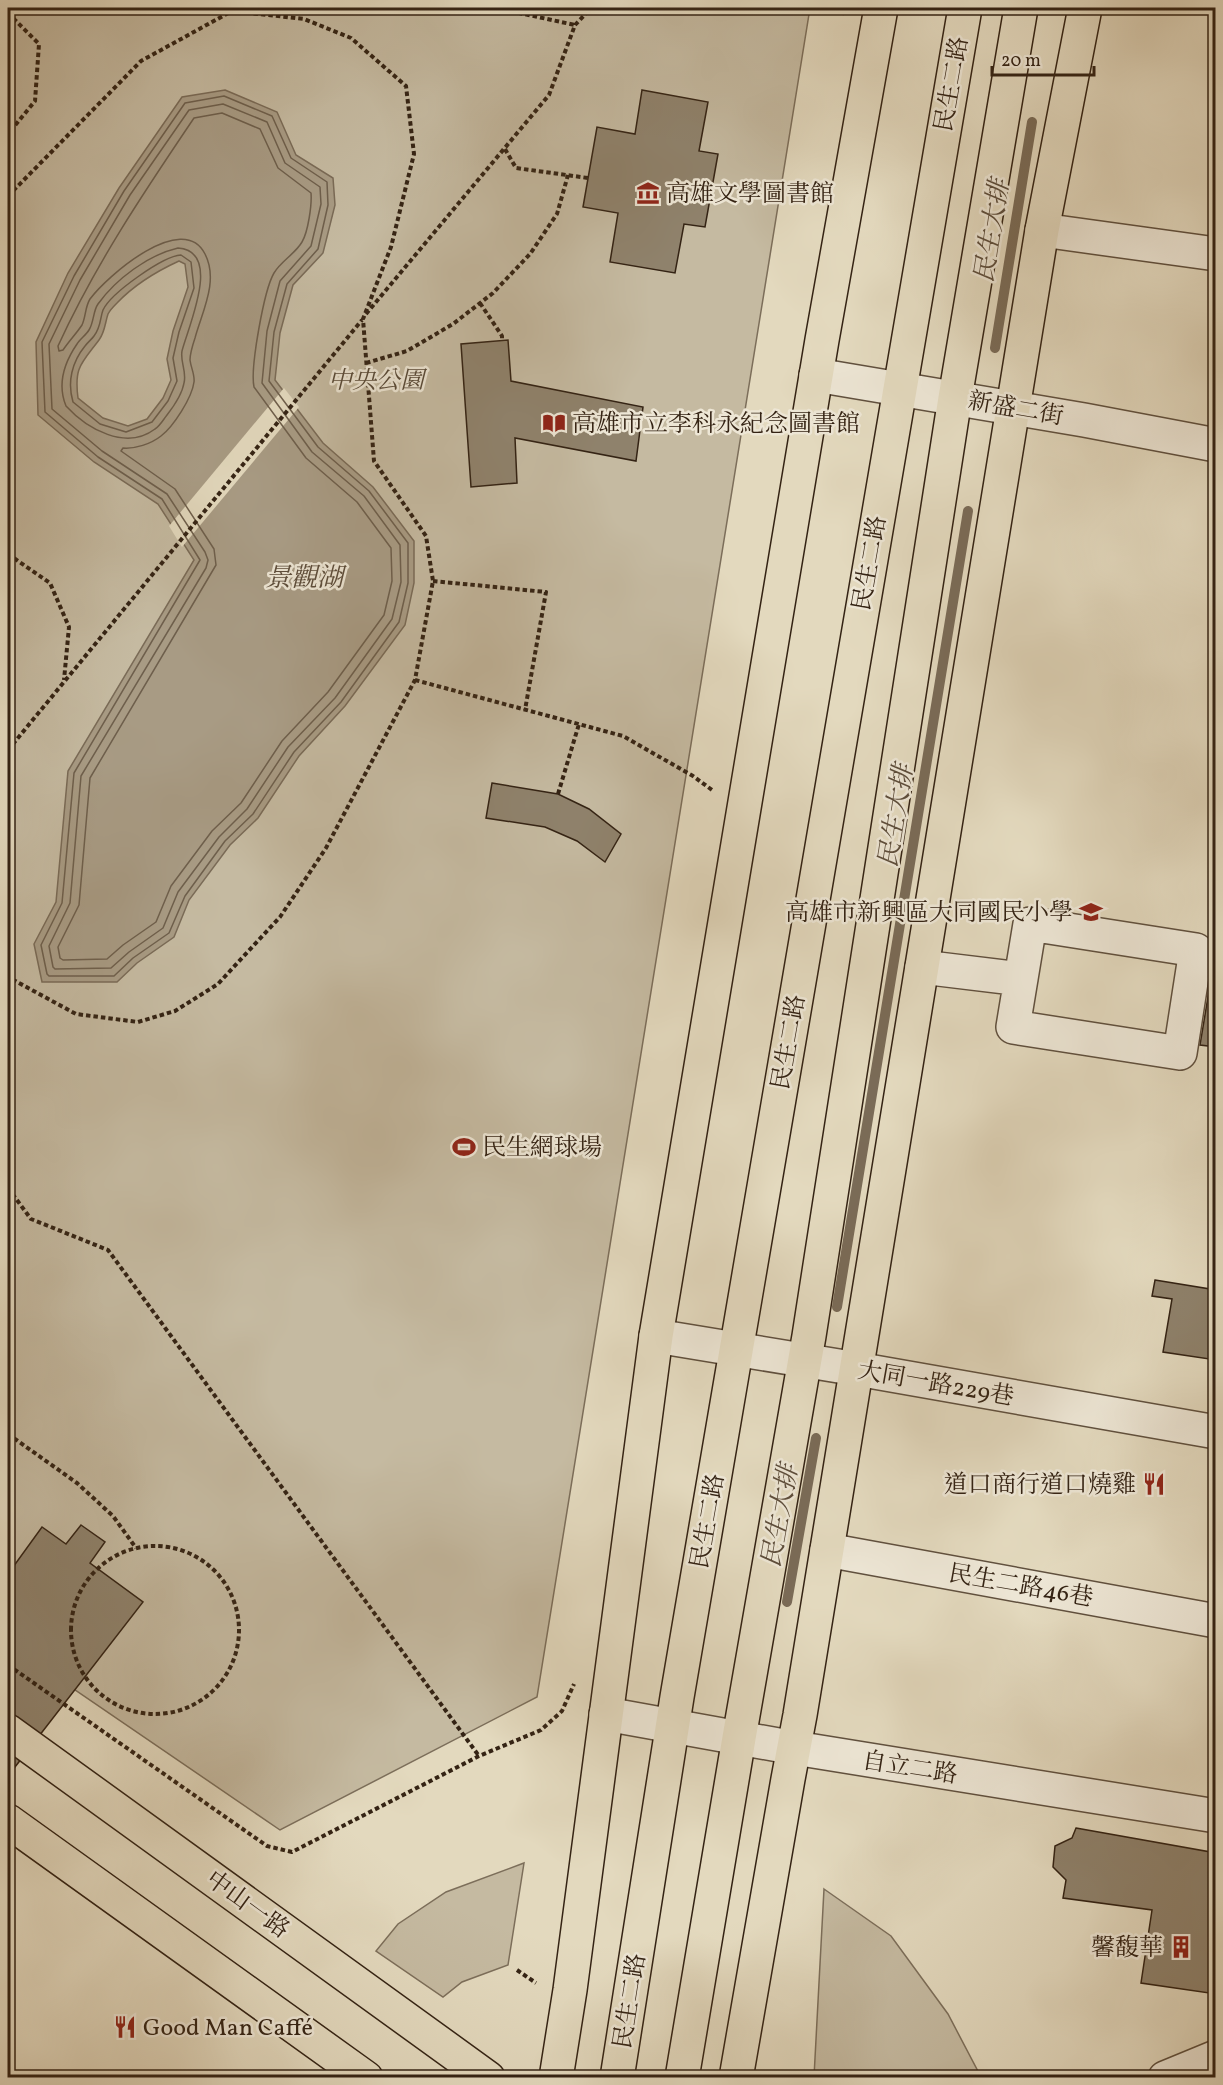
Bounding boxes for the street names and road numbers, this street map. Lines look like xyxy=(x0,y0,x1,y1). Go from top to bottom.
street label: 民生二路 xyxy=(928,34,978,135)
street label: 新盛二街 xyxy=(965,385,1066,435)
street label: 民生二路 xyxy=(846,513,896,614)
street label: 民生二路 xyxy=(765,992,815,1093)
street label: 大同一路229巷 xyxy=(855,1355,1016,1415)
street label: 民生二路 xyxy=(684,1471,734,1572)
street label: 民生二路46巷 xyxy=(946,1558,1096,1616)
street label: 自立二路 xyxy=(860,1745,960,1793)
street label: 中山一路 xyxy=(198,1864,296,1948)
street label: 民生二路 xyxy=(607,1951,655,2051)

